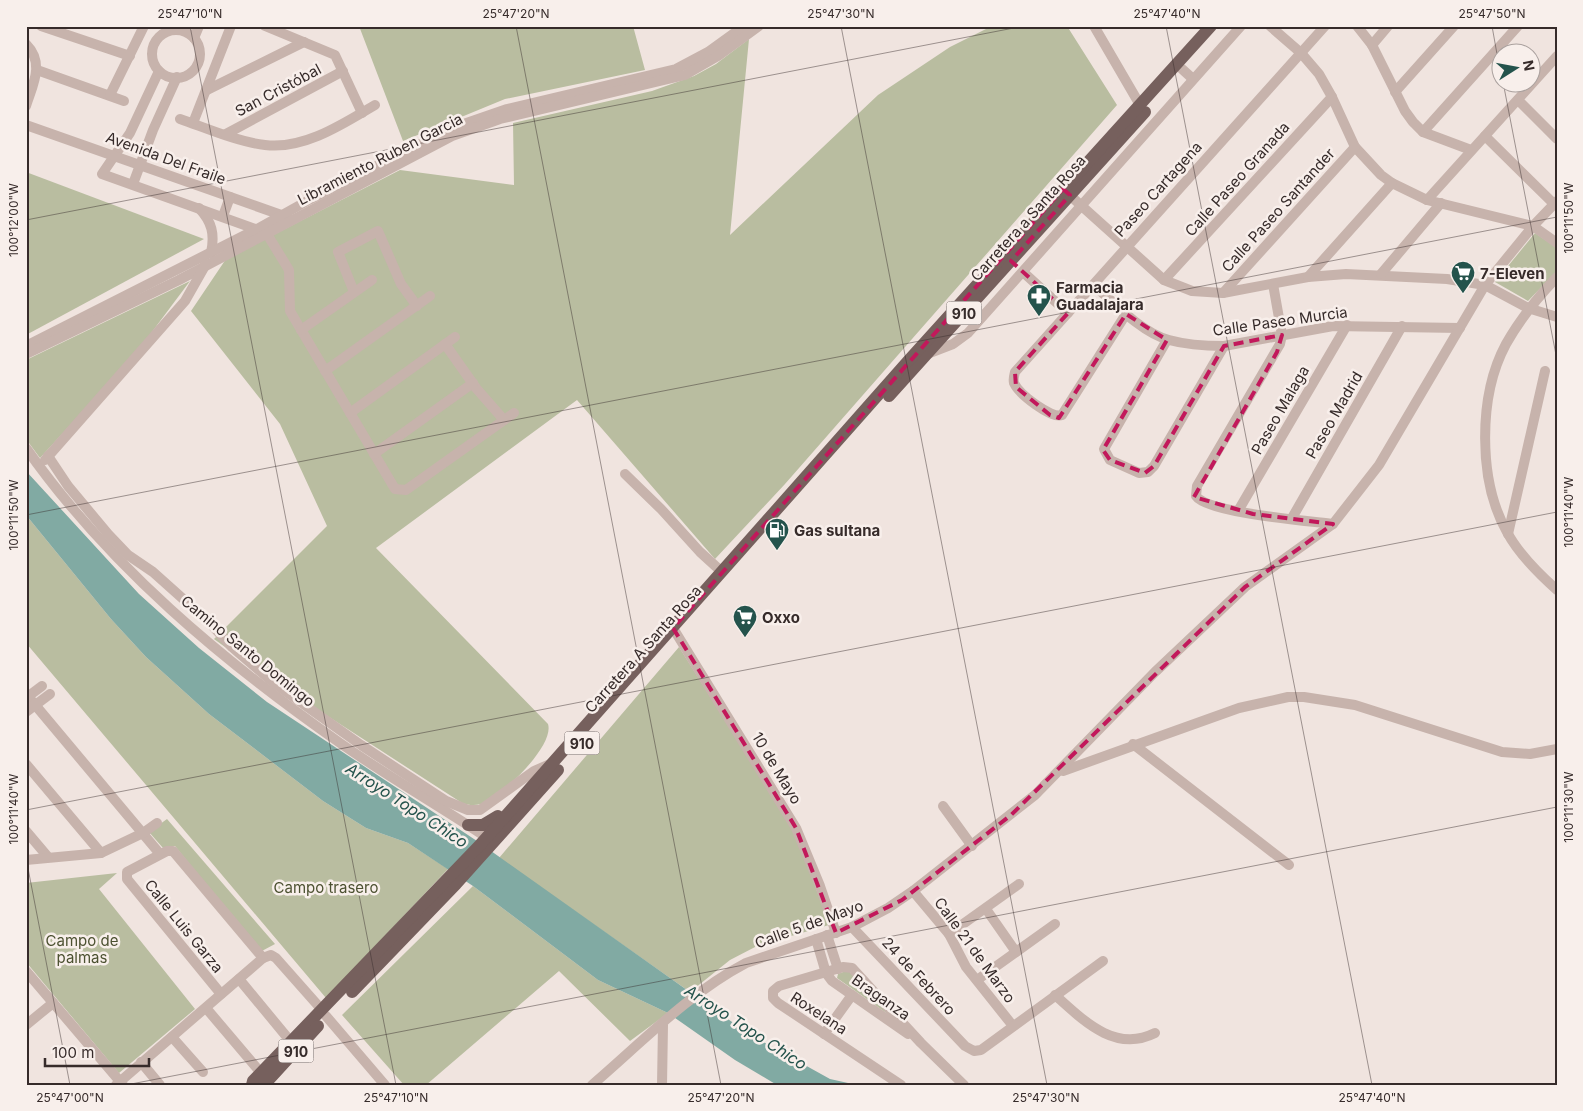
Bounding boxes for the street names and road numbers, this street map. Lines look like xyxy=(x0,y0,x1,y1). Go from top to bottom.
street label: San Cristóbal xyxy=(232,59,324,121)
street label: Libramiento Ruben Garcia xyxy=(294,109,466,209)
street label: Calle Paseo Granada xyxy=(1181,118,1293,240)
street label: Avenida Del Fraile xyxy=(103,127,229,189)
street label: Paseo Cartagena xyxy=(1110,137,1206,241)
street label: Calle Paseo Santander xyxy=(1217,144,1339,276)
street label: Carretera a Santa Rosa xyxy=(966,151,1090,285)
road number: 910 xyxy=(946,302,982,324)
street label: Calle Paseo Murcia xyxy=(1211,302,1349,340)
street label: Paseo Malaga xyxy=(1247,362,1313,458)
street label: Paseo Madrid xyxy=(1301,368,1367,462)
street label: Carretera A Santa Rosa xyxy=(581,581,705,717)
street label: Camino Santo Domingo xyxy=(177,591,319,711)
street label: 10 de Mayo xyxy=(748,728,806,808)
road number: 910 xyxy=(564,731,600,754)
street label: Calle Luis Garza xyxy=(141,875,227,977)
street label: Calle 21 de Marzo xyxy=(930,893,1020,1007)
street label: Calle 5 de Mayo xyxy=(752,896,866,952)
street label: 24 de Febrero xyxy=(878,933,960,1019)
street label: Braganza xyxy=(848,970,914,1024)
street label: Roxelana xyxy=(787,988,851,1038)
road number: 910 xyxy=(278,1040,314,1062)

